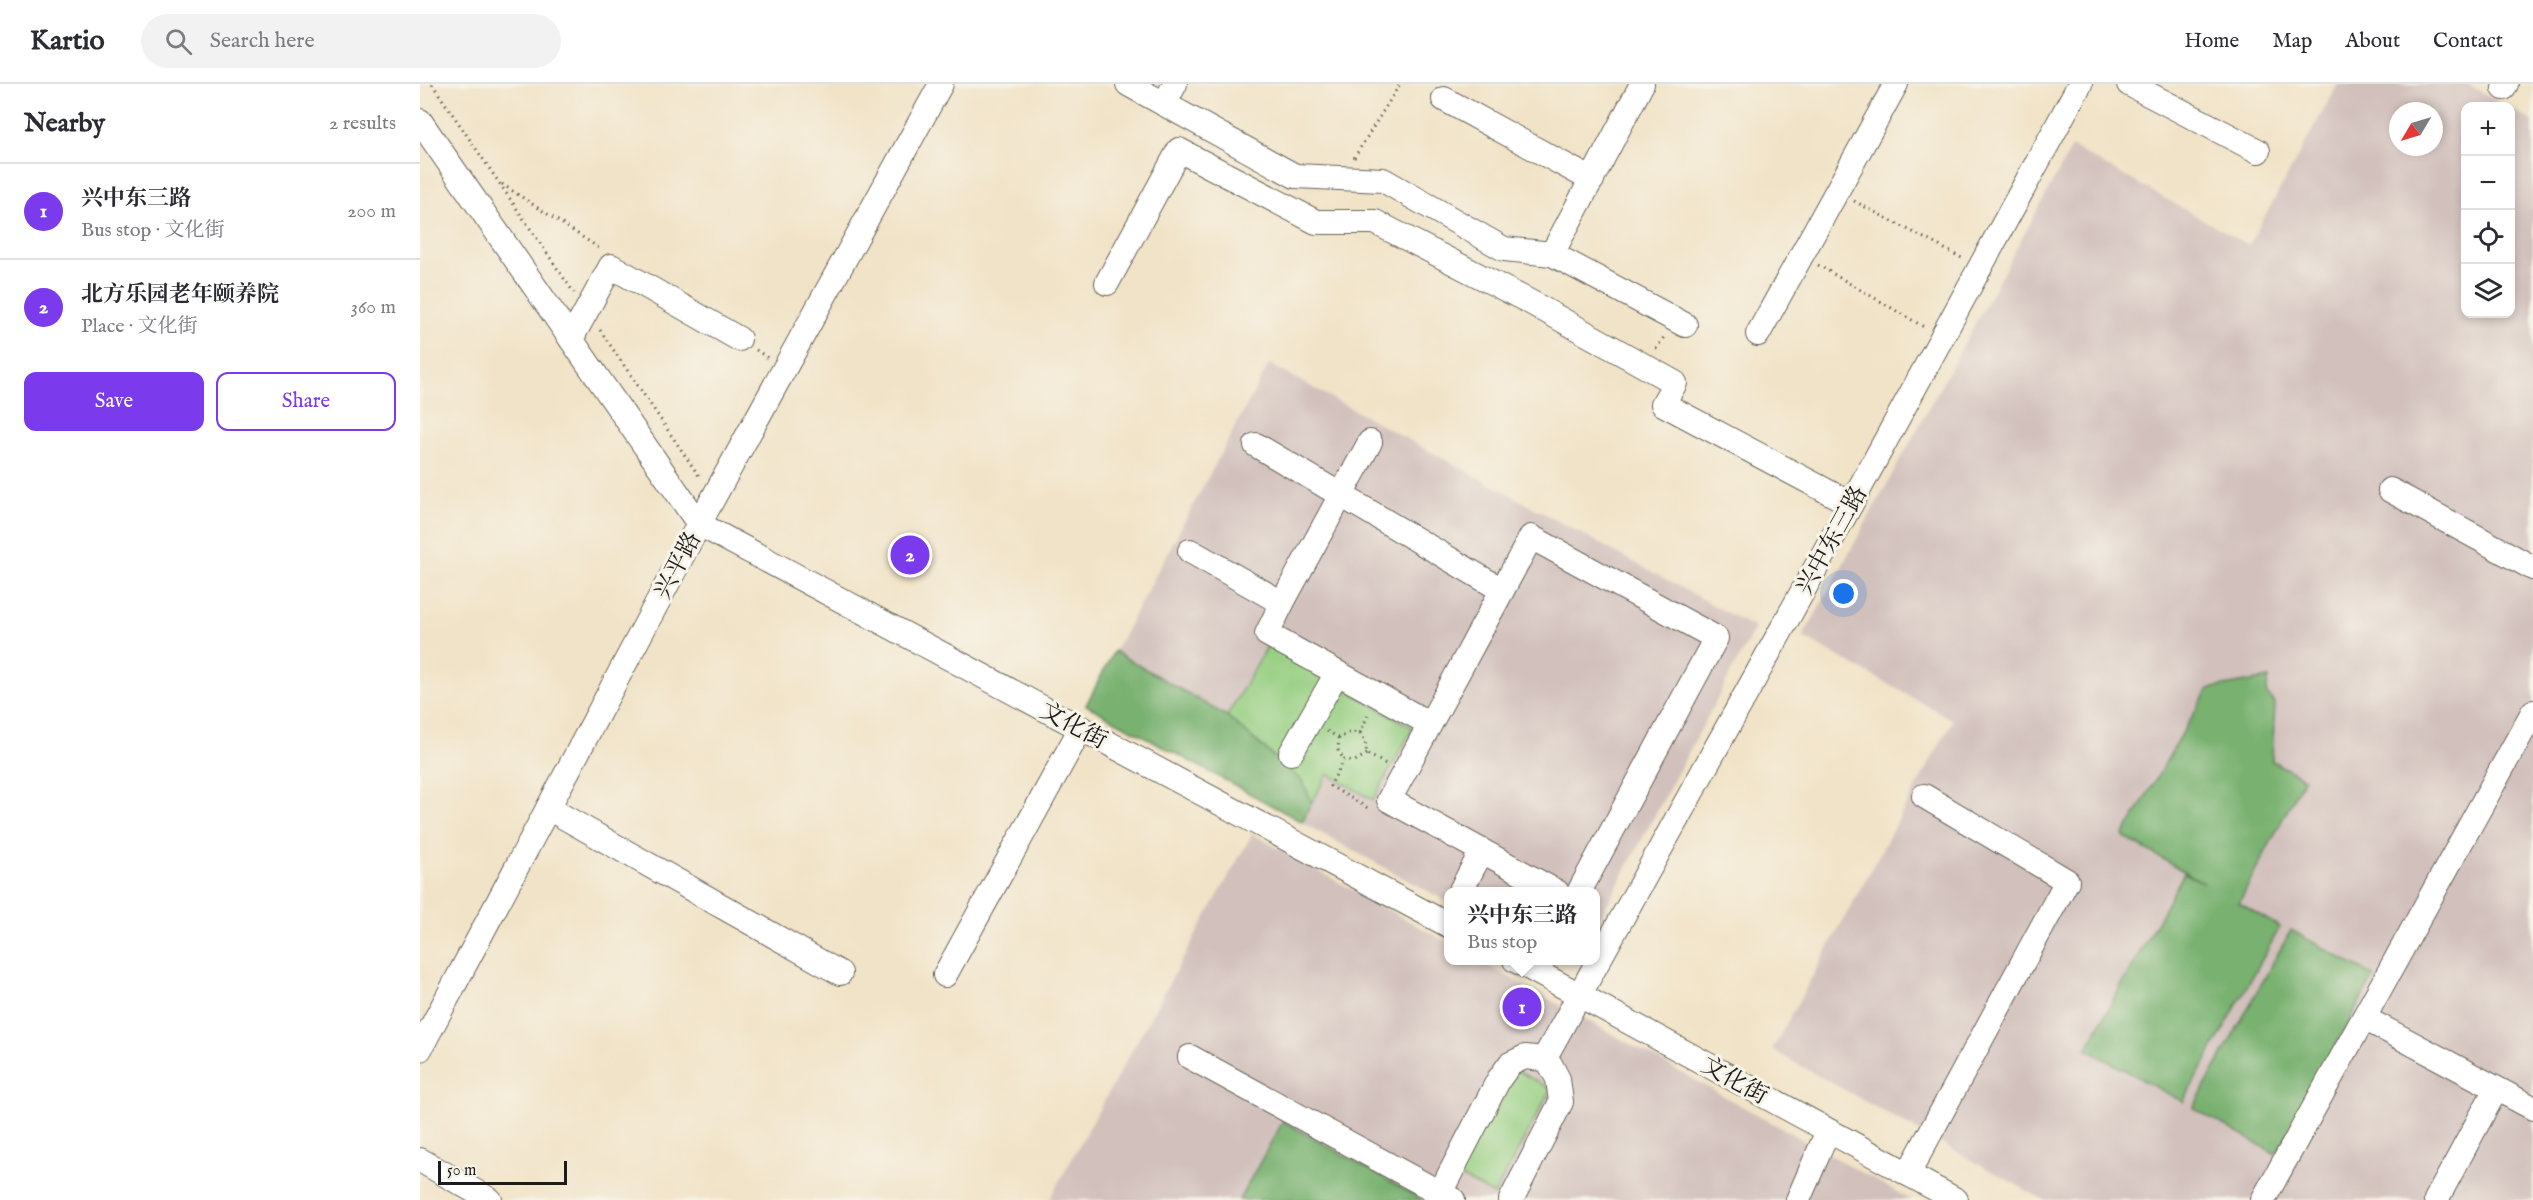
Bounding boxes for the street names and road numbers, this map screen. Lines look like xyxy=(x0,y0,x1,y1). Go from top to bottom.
street label: 兴中东三路 xyxy=(1790,481,1875,601)
street label: 兴平路 xyxy=(648,527,709,605)
street label: 文化街 xyxy=(1034,696,1112,757)
street label: 文化街 xyxy=(1695,1050,1773,1112)

